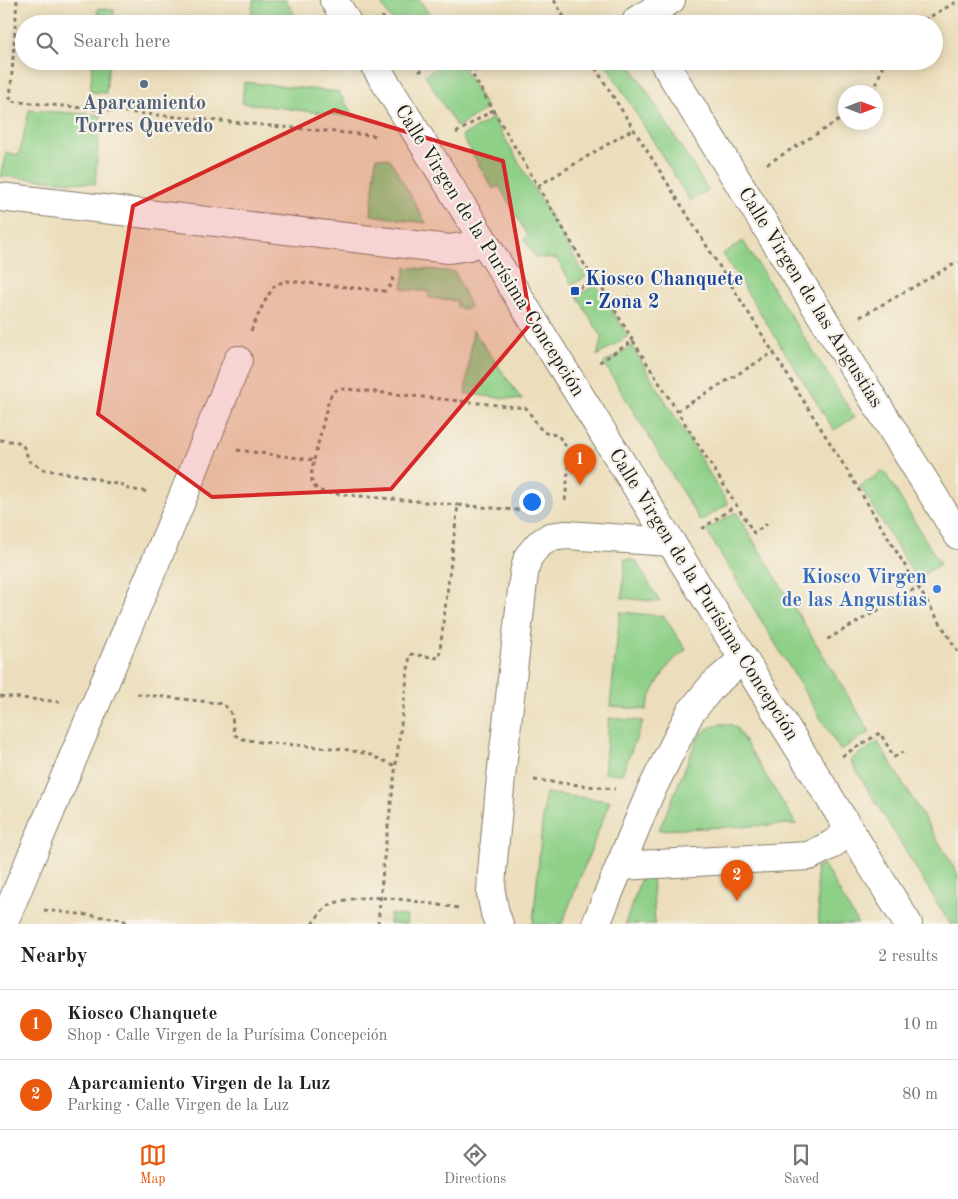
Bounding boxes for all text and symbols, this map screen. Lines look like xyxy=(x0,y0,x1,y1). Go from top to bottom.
search box xyxy=(15,15,943,70)
icon: search xyxy=(33,29,61,57)
text: Search here xyxy=(73,33,170,52)
marker: Aparcamiento Torres Quevedo xyxy=(138,78,150,90)
north arrow xyxy=(838,85,883,130)
place label: Aparcamiento Torres Quevedo xyxy=(75,94,213,137)
street label: Calle Virgen de la Purísima Concepción xyxy=(390,101,588,401)
street label: Calle Virgen de las Angustias xyxy=(734,184,886,412)
place label: Kiosco Chanquete - Zona 2 xyxy=(585,270,743,313)
marker: Kiosco Chanquete - Zona 2 xyxy=(569,285,581,297)
pin: 1 xyxy=(564,444,596,485)
street label: Calle Virgen de la Purísima Concepción xyxy=(604,445,802,745)
your location xyxy=(519,489,545,515)
place label: Kiosco Virgen de las Angustias xyxy=(782,568,927,611)
marker: Kiosco Virgen de las Angustias xyxy=(931,583,943,595)
pin: 2 xyxy=(721,860,753,901)
text: Nearby xyxy=(20,946,88,967)
text: 2 results xyxy=(878,949,938,965)
text: Kiosco Chanquete xyxy=(67,1005,217,1024)
text: 1 xyxy=(31,1017,41,1033)
text: 10 m xyxy=(902,1017,938,1033)
text: Shop · Calle Virgen de la Purísima Concepción xyxy=(67,1028,387,1044)
text: Aparcamiento Virgen de la Luz xyxy=(67,1075,330,1094)
text: 2 xyxy=(31,1087,41,1103)
text: 80 m xyxy=(902,1087,938,1103)
text: Parking · Calle Virgen de la Luz xyxy=(67,1098,289,1114)
tab: Map xyxy=(139,1141,167,1188)
tab: Directions xyxy=(444,1141,506,1188)
tab: Saved xyxy=(784,1141,819,1188)

